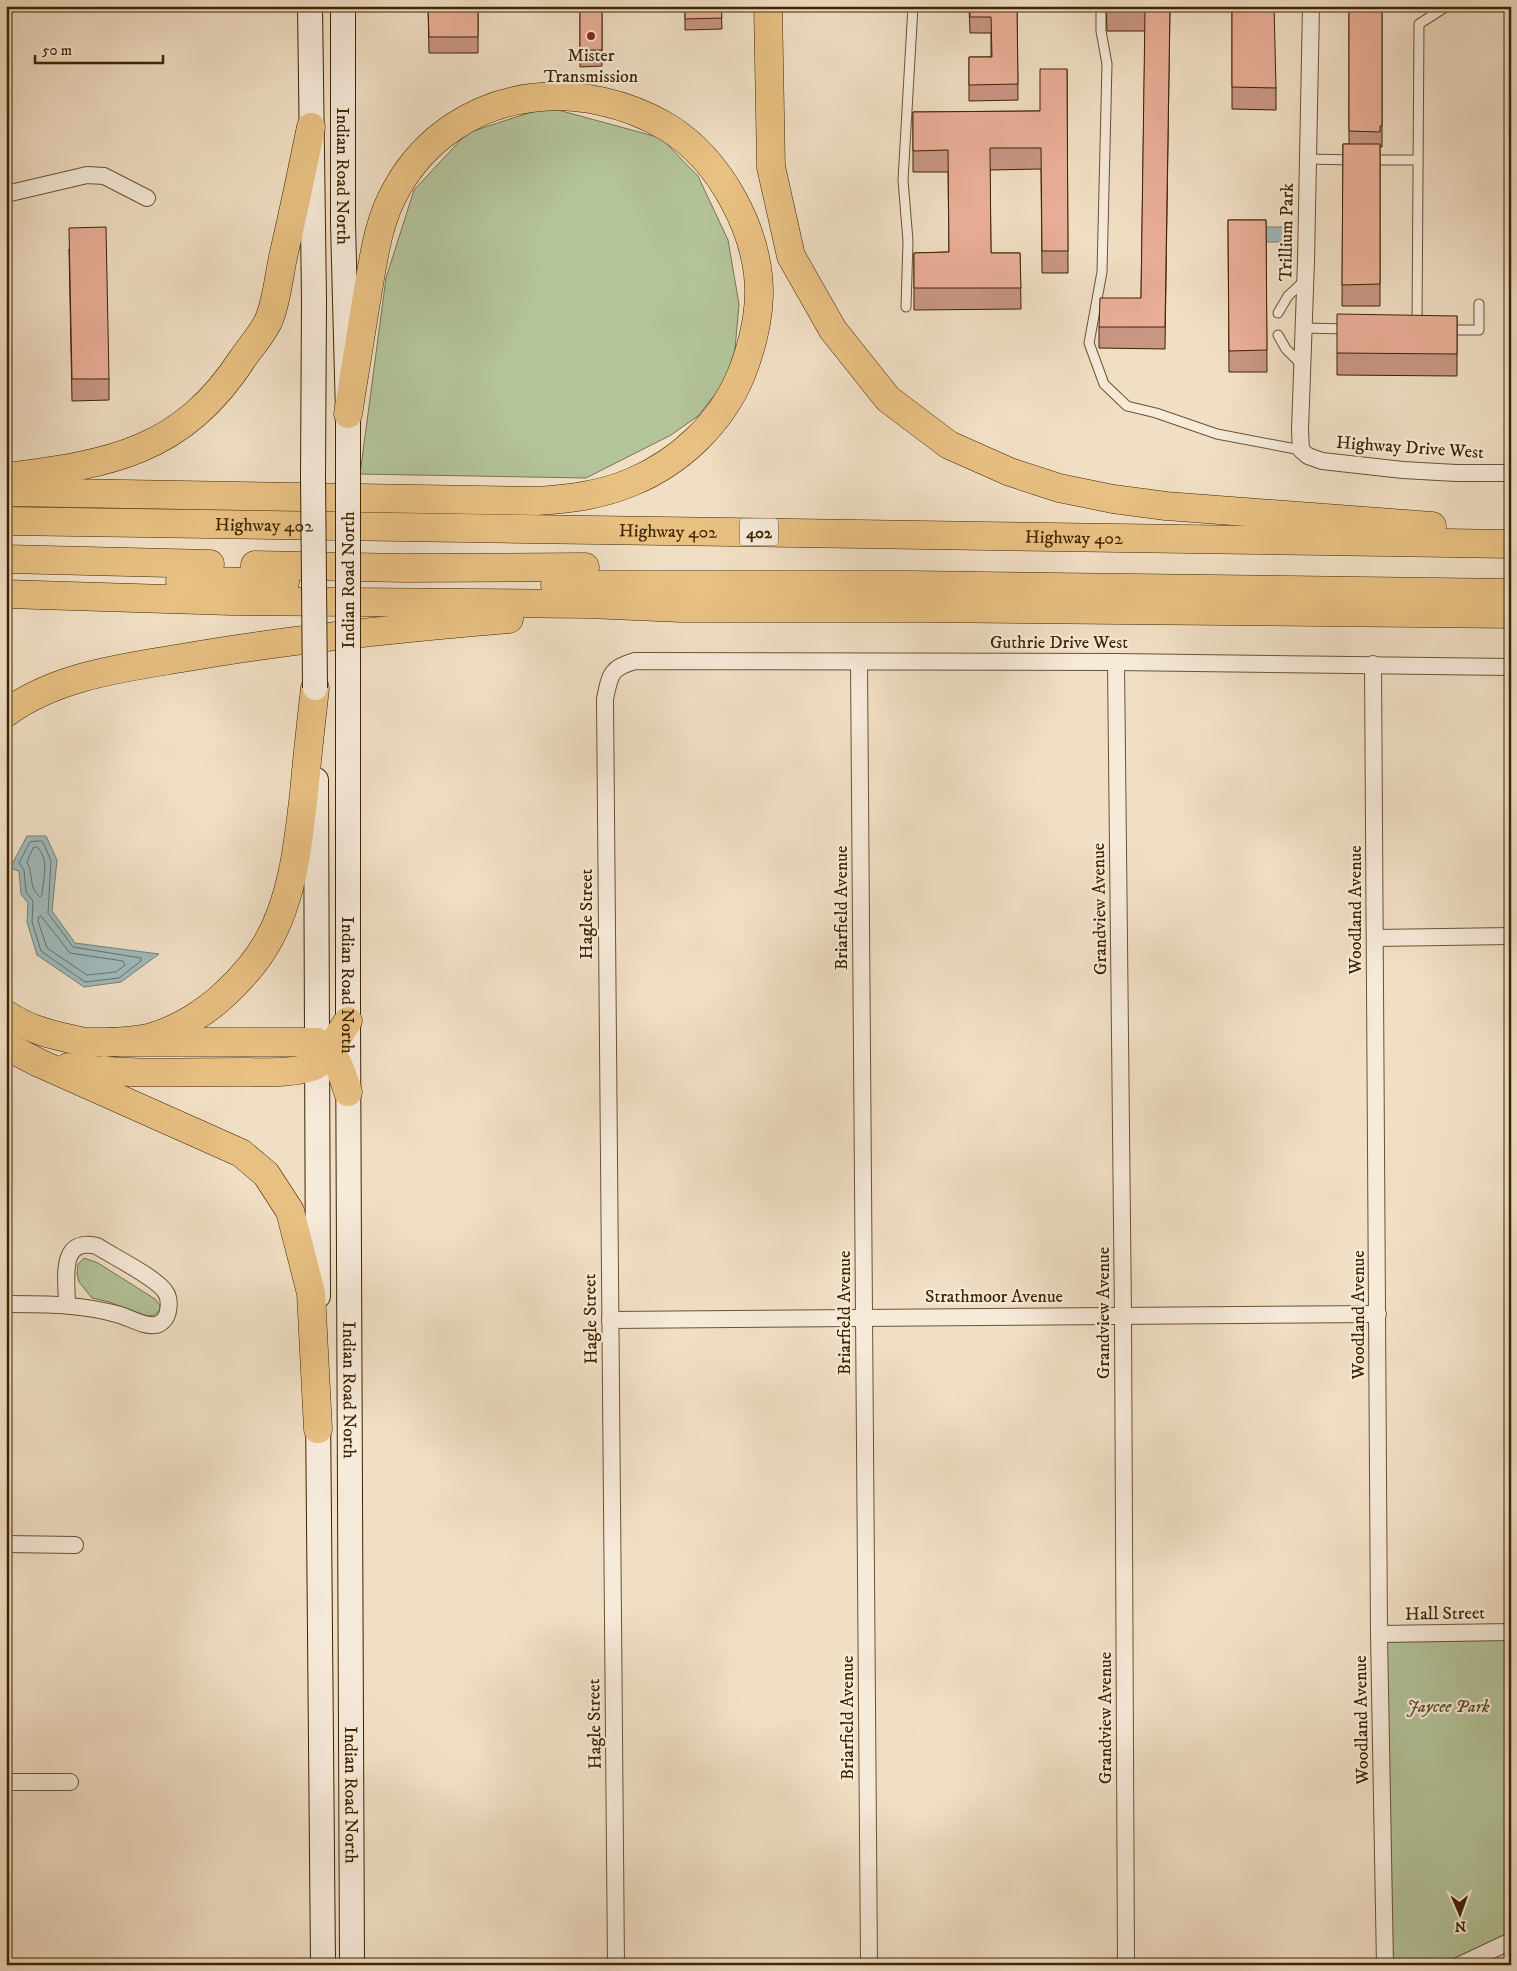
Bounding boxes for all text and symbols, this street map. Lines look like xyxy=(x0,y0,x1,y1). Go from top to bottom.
marker: Mister Transmission xyxy=(585,30,597,42)
scale bar xyxy=(35,32,162,64)
text: 50 m xyxy=(42,41,72,60)
place label: Mister Transmission xyxy=(544,45,639,88)
street label: Indian Road North xyxy=(331,107,354,246)
street label: Trillium Park xyxy=(1275,183,1299,281)
street label: Highway Drive West xyxy=(1335,432,1485,464)
street label: Indian Road North xyxy=(338,511,360,649)
street label: Highway 402 xyxy=(215,514,313,538)
road number: 402 xyxy=(740,518,778,546)
street label: Highway 402 xyxy=(619,520,717,544)
street label: Highway 402 xyxy=(1025,527,1123,550)
street label: Guthrie Drive West xyxy=(990,632,1128,654)
street label: Grandview Avenue xyxy=(1088,843,1112,975)
street label: Woodland Avenue xyxy=(1345,845,1367,976)
street label: Briarfield Avenue xyxy=(831,846,853,970)
street label: Hagle Street xyxy=(576,868,598,959)
street label: Indian Road North xyxy=(336,916,358,1054)
street label: Grandview Avenue xyxy=(1093,1247,1115,1379)
street label: Woodland Avenue xyxy=(1348,1250,1370,1381)
street label: Briarfield Avenue xyxy=(834,1251,856,1375)
street label: Hagle Street xyxy=(579,1273,603,1365)
street label: Strathmoor Avenue xyxy=(925,1286,1063,1308)
street label: Indian Road North xyxy=(337,1321,360,1459)
street label: Hall Street xyxy=(1405,1602,1485,1626)
street label: Grandview Avenue xyxy=(1095,1652,1117,1784)
street label: Woodland Avenue xyxy=(1350,1655,1374,1786)
street label: Briarfield Avenue xyxy=(837,1656,859,1780)
street label: Hagle Street xyxy=(583,1678,607,1770)
park label: Jaycee Park xyxy=(1406,1696,1490,1718)
street label: Indian Road North xyxy=(339,1726,362,1864)
north arrow xyxy=(1434,1888,1484,1938)
text: N xyxy=(1454,1917,1466,1935)

